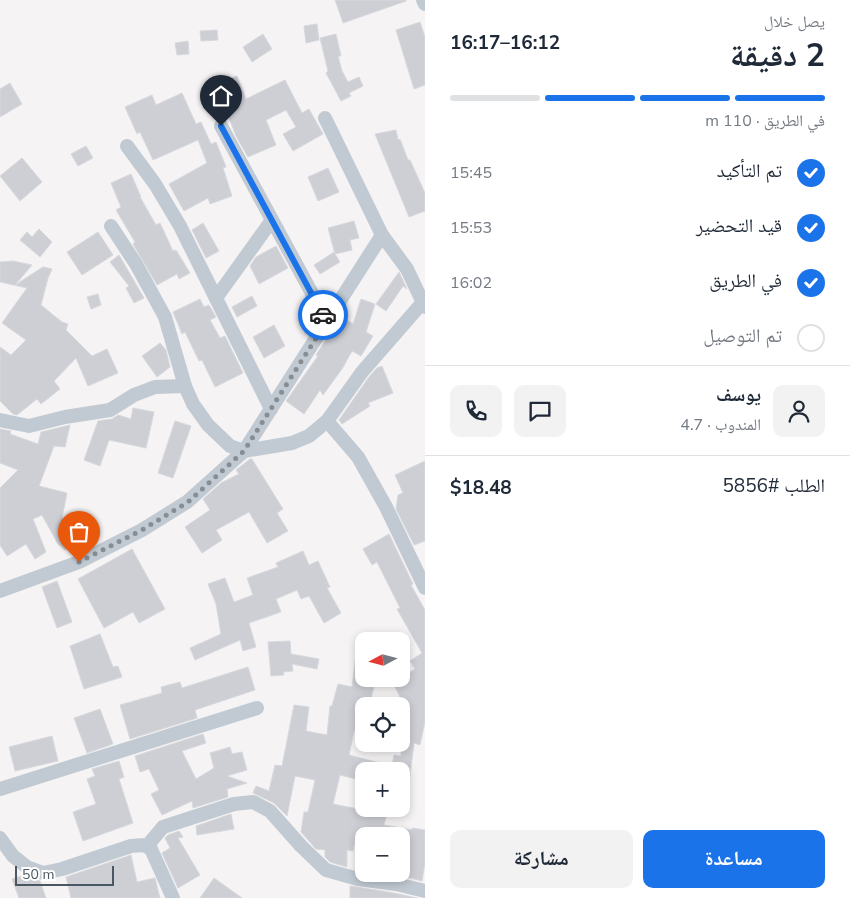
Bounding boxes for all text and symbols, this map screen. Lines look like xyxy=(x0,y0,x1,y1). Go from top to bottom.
text: يصل خلال xyxy=(764,11,825,33)
text: 16:12–16:17 xyxy=(450,30,560,56)
text: 2 دقيقة xyxy=(730,34,825,77)
pin xyxy=(200,75,242,126)
icon: home xyxy=(207,82,235,110)
text: في الطريق · 110 m xyxy=(705,110,825,132)
text: تم التأكيد xyxy=(717,158,782,184)
icon: check xyxy=(797,159,825,187)
text: 15:45 xyxy=(450,162,492,184)
text: قيد التحضير xyxy=(696,213,782,239)
icon: check xyxy=(797,214,825,242)
text: 15:53 xyxy=(450,217,492,239)
text: في الطريق xyxy=(709,268,782,294)
icon: check xyxy=(797,269,825,297)
text: 16:02 xyxy=(450,272,492,294)
courier xyxy=(298,290,348,340)
icon: car xyxy=(309,301,337,329)
text: تم التوصيل xyxy=(703,323,782,349)
text: يوسف xyxy=(716,382,761,408)
button: phone xyxy=(450,385,502,437)
button: chat xyxy=(514,385,566,437)
button: person xyxy=(773,385,825,437)
text: المندوب · 4.7 xyxy=(680,414,761,436)
text: الطلب #5856 xyxy=(722,473,825,499)
text: $18.48 xyxy=(450,475,512,501)
pin xyxy=(58,511,100,562)
icon: bag xyxy=(65,518,93,546)
north arrow xyxy=(355,632,410,688)
map controls xyxy=(355,632,410,882)
button: locate xyxy=(355,697,410,752)
button: + xyxy=(355,762,410,817)
button: − xyxy=(355,827,410,882)
button: مشاركة xyxy=(450,830,633,888)
button: مساعدة xyxy=(643,830,825,888)
scale bar xyxy=(15,863,114,886)
text: 50 m xyxy=(22,865,54,884)

